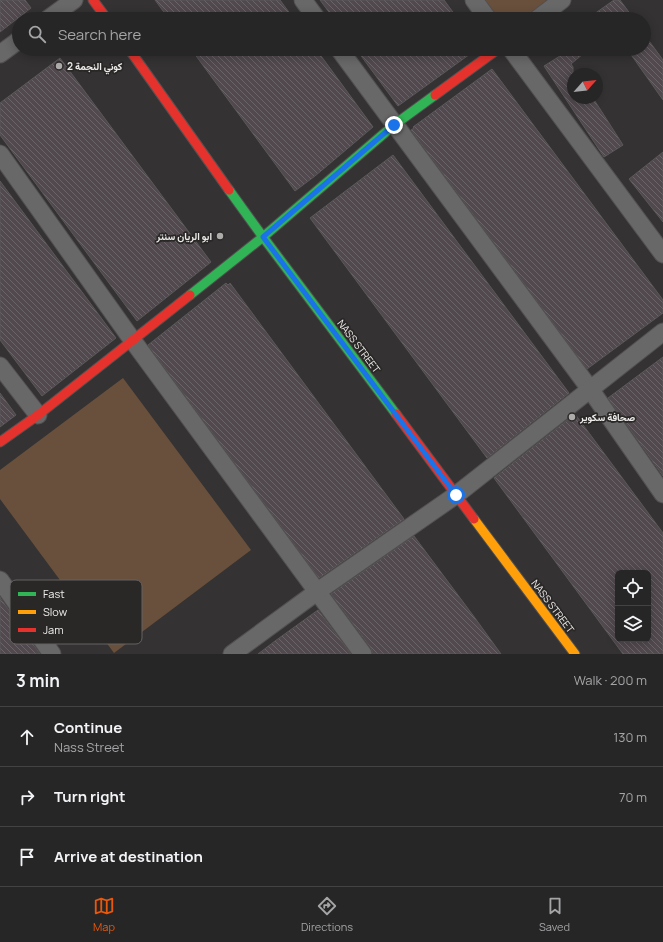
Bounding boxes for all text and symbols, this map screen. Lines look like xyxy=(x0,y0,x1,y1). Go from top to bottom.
search box xyxy=(12,12,651,56)
icon: search xyxy=(26,23,48,45)
text: Search here xyxy=(58,24,141,45)
place label: كوني النجمة 2 xyxy=(67,59,123,75)
marker: كوني النجمة 2 xyxy=(54,61,64,71)
north arrow xyxy=(567,68,603,104)
route end xyxy=(385,116,403,134)
place label: ابو الريان سنتر xyxy=(155,229,212,243)
marker: ابو الريان سنتر xyxy=(215,231,225,241)
street label: NASS STREET xyxy=(334,317,384,376)
place label: صحافة سكوير xyxy=(579,410,636,424)
marker: صحافة سكوير xyxy=(567,412,577,422)
route start xyxy=(447,486,465,504)
map controls xyxy=(615,570,651,642)
button: locate xyxy=(615,570,651,606)
street label: NASS STREET xyxy=(528,577,578,636)
legend xyxy=(10,580,142,644)
text: Fast xyxy=(43,586,65,601)
text: Slow xyxy=(43,604,68,619)
button: layers xyxy=(615,606,651,642)
text: Jam xyxy=(43,622,64,637)
text: 3 min xyxy=(16,669,60,692)
text: Walk · 200 m xyxy=(574,671,647,689)
text: Continue xyxy=(54,717,122,738)
icon: ahead xyxy=(16,726,38,748)
text: 130 m xyxy=(613,728,647,746)
text: Nass Street xyxy=(54,738,125,756)
icon: right xyxy=(16,786,38,808)
text: Turn right xyxy=(54,786,125,807)
text: 70 m xyxy=(619,788,647,806)
icon: arrive xyxy=(16,846,38,868)
text: Arrive at destination xyxy=(54,846,203,867)
tab: Map xyxy=(93,895,115,934)
tab: Directions xyxy=(301,895,353,934)
tab: Saved xyxy=(539,895,570,934)

